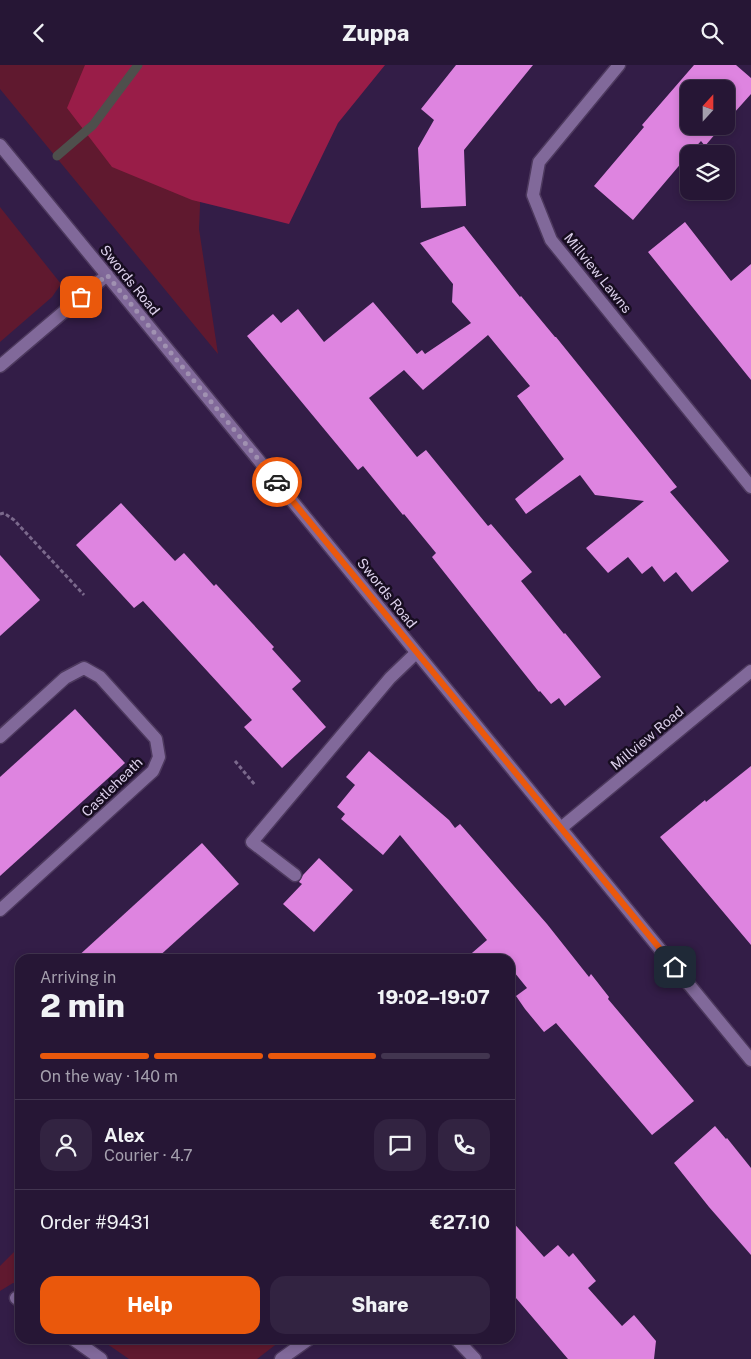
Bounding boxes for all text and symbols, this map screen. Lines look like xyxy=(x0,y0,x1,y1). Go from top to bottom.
icon: back xyxy=(25,19,53,47)
icon: search xyxy=(698,19,726,47)
text: Zuppa xyxy=(342,20,409,46)
north arrow xyxy=(680,80,735,135)
map controls xyxy=(680,80,735,200)
button: layers xyxy=(680,145,735,200)
street label: Millview Lawns xyxy=(561,230,635,316)
street label: Swords Road xyxy=(97,242,163,318)
pin xyxy=(60,276,102,318)
icon: bag xyxy=(67,283,95,311)
courier xyxy=(252,457,302,507)
icon: car xyxy=(263,468,291,496)
street label: Swords Road xyxy=(354,555,420,631)
street label: Millview Road xyxy=(607,703,687,773)
street label: Castleheath xyxy=(78,754,146,820)
pin xyxy=(654,946,696,988)
icon: home xyxy=(661,953,689,981)
text: Arriving in xyxy=(40,968,116,987)
text: 19:02–19:07 xyxy=(377,986,490,1008)
text: 2 min xyxy=(40,987,125,1024)
text: On the way · 140 m xyxy=(40,1067,178,1086)
button: person xyxy=(40,1119,92,1171)
button: chat xyxy=(374,1119,426,1171)
button: phone xyxy=(438,1119,490,1171)
text: Alex xyxy=(104,1124,145,1146)
text: Courier · 4.7 xyxy=(104,1146,193,1165)
text: Order #9431 xyxy=(40,1211,150,1233)
text: €27.10 xyxy=(430,1211,490,1233)
button: Help xyxy=(40,1276,260,1334)
button: Share xyxy=(270,1276,490,1334)

